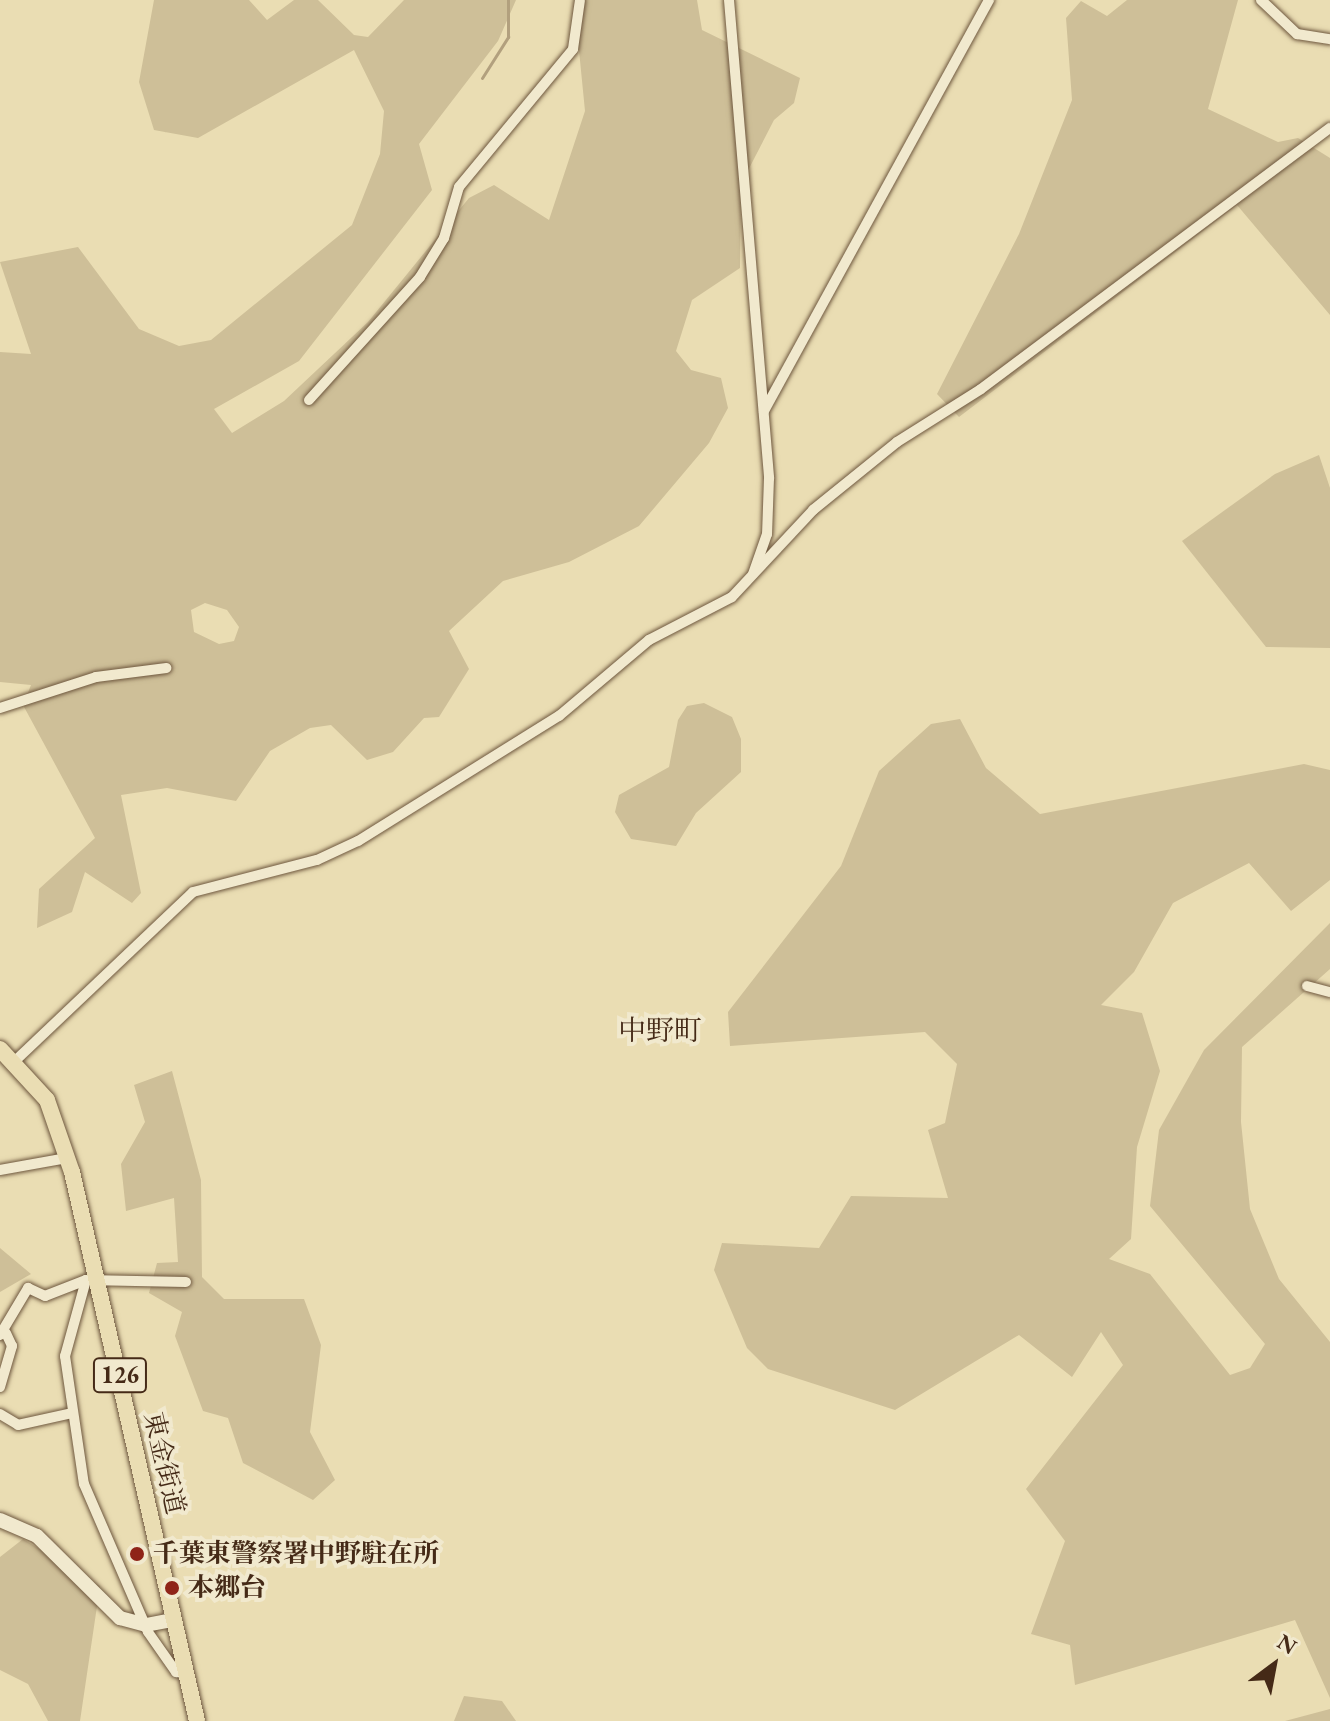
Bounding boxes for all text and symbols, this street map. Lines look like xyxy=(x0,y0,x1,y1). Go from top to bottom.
district label: 中野町 xyxy=(618,1013,702,1047)
road number: 126 xyxy=(92,1355,148,1395)
street label: 東金街道 xyxy=(137,1409,191,1517)
place label: 千葉東警察署中野駐在所 xyxy=(153,1538,439,1570)
marker: 千葉東警察署中野駐在所 xyxy=(128,1545,146,1563)
place label: 本郷台 xyxy=(188,1572,266,1604)
marker: 本郷台 xyxy=(163,1579,181,1597)
north arrow xyxy=(1234,1625,1314,1705)
text: N xyxy=(1272,1627,1302,1661)

